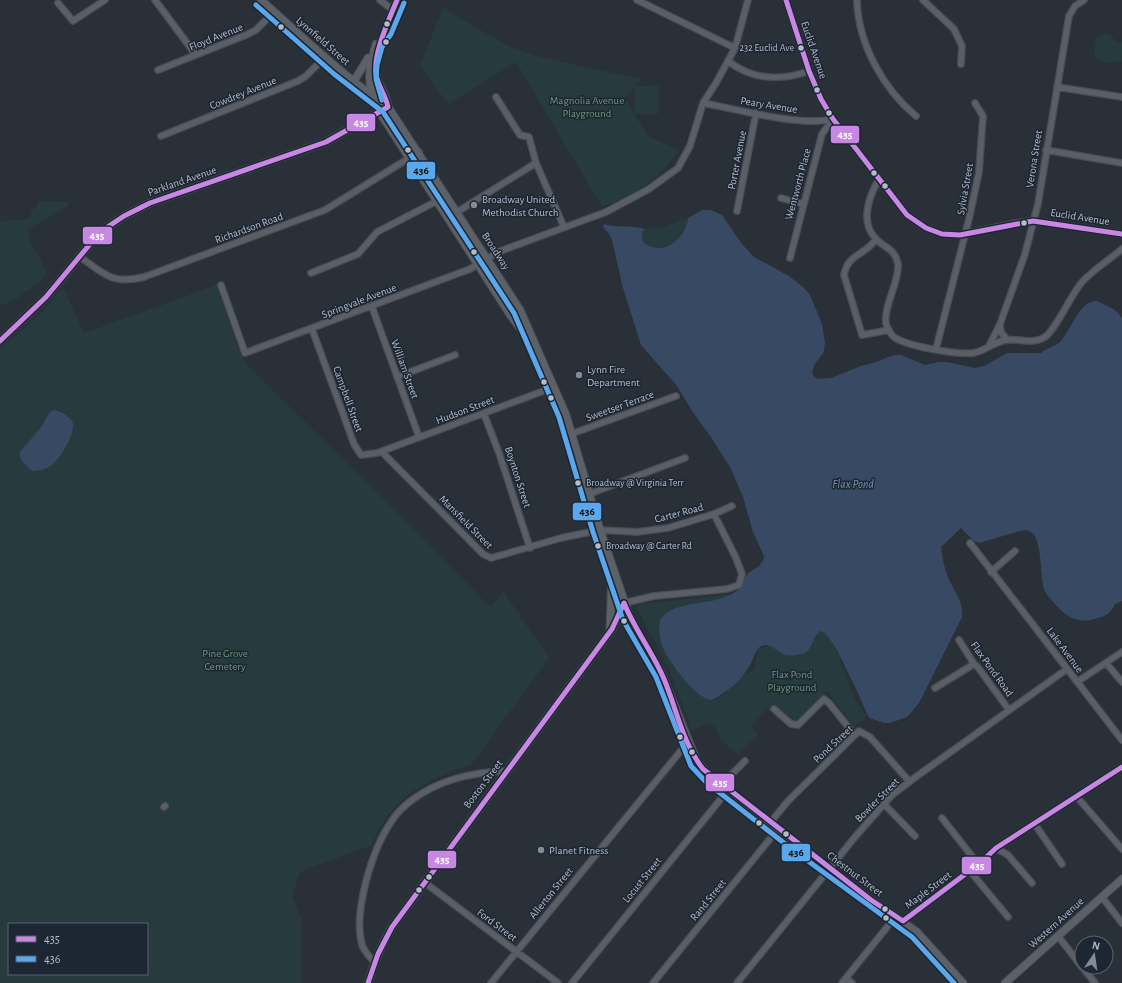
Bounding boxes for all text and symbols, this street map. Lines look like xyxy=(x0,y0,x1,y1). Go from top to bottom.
street label: Lynnfield Street xyxy=(294,15,352,68)
unlabelled marker xyxy=(382,19,392,29)
street label: Euclid Avenue xyxy=(799,20,829,80)
street label: Floyd Avenue xyxy=(188,21,244,53)
unlabelled marker xyxy=(276,22,286,32)
unlabelled marker xyxy=(381,37,391,47)
place label: 232 Euclid Ave xyxy=(740,43,794,53)
marker: 232 Euclid Ave xyxy=(796,43,806,53)
street label: Cowdrey Avenue xyxy=(208,75,278,111)
unlabelled marker xyxy=(812,85,822,95)
park label: Magnolia Avenue Playground xyxy=(550,95,624,119)
street label: Peary Avenue xyxy=(740,95,798,115)
unlabelled marker xyxy=(824,108,834,118)
line badge: 435 xyxy=(346,113,376,132)
text: 435 xyxy=(353,117,369,128)
line badge: 435 xyxy=(830,125,860,144)
text: 435 xyxy=(837,129,853,140)
street label: Verona Street xyxy=(1024,129,1044,189)
street label: Porter Avenue xyxy=(726,130,748,190)
unlabelled marker xyxy=(403,145,413,155)
street label: Wentworth Place xyxy=(783,147,813,221)
line badge: 436 xyxy=(406,161,436,180)
street label: Sylvia Street xyxy=(955,162,975,216)
street label: Parkland Avenue xyxy=(146,164,218,198)
text: 436 xyxy=(413,165,429,176)
unlabelled marker xyxy=(869,168,879,178)
unlabelled marker xyxy=(880,181,890,191)
place label: Broadway United Methodist Church xyxy=(482,194,558,218)
marker: Broadway United Methodist Church xyxy=(469,200,479,210)
street label: Euclid Avenue xyxy=(1050,207,1110,227)
street label: Richardson Road xyxy=(213,210,285,245)
unlabelled marker xyxy=(1019,218,1029,228)
line badge: 435 xyxy=(82,226,113,245)
text: 435 xyxy=(89,230,105,241)
street label: Broadway xyxy=(480,230,512,272)
unlabelled marker xyxy=(469,247,479,257)
street label: Springvale Avenue xyxy=(320,282,398,320)
street label: William Street xyxy=(389,338,421,401)
place label: Lynn Fire Department xyxy=(587,364,640,388)
street label: Campbell Street xyxy=(331,365,365,434)
marker: Lynn Fire Department xyxy=(574,370,584,380)
unlabelled marker xyxy=(539,377,549,387)
street label: Sweetser Terrace xyxy=(585,389,655,423)
unlabelled marker xyxy=(546,393,556,403)
street label: Hudson Street xyxy=(434,394,496,426)
street label: Boynton Street xyxy=(503,445,533,509)
marker: Broadway @ Virginia Terr xyxy=(573,478,583,488)
place label: Broadway @ Virginia Terr xyxy=(586,478,685,488)
water label: Flax Pond xyxy=(832,478,874,490)
street label: Mansfield Street xyxy=(437,493,495,551)
street label: Carter Road xyxy=(653,501,705,525)
line badge: 436 xyxy=(572,502,602,521)
text: 436 xyxy=(579,506,595,517)
marker: Broadway @ Carter Rd xyxy=(593,541,603,551)
place label: Broadway @ Carter Rd xyxy=(606,541,692,551)
unlabelled marker xyxy=(619,616,629,626)
street label: Lake Avenue xyxy=(1045,625,1085,675)
street label: Flax Pond Road xyxy=(969,640,1016,699)
park label: Pine Grove Cemetery xyxy=(202,648,248,672)
park label: Flax Pond Playground xyxy=(767,669,817,693)
street label: Pond Street xyxy=(811,723,855,765)
unlabelled marker xyxy=(675,732,685,742)
unlabelled marker xyxy=(687,747,697,757)
street label: Boston Street xyxy=(461,757,505,810)
line badge: 435 xyxy=(705,773,735,792)
street label: Bowler Street xyxy=(853,775,902,824)
text: 435 xyxy=(712,777,728,788)
unlabelled marker xyxy=(754,818,764,828)
unlabelled marker xyxy=(781,829,791,839)
line badge: 436 xyxy=(781,843,811,862)
marker: Planet Fitness xyxy=(536,845,546,855)
place label: Planet Fitness xyxy=(549,845,608,856)
text: 436 xyxy=(788,847,804,858)
line badge: 435 xyxy=(427,850,457,869)
street label: Chestnut Street xyxy=(825,850,885,899)
text: 435 xyxy=(434,854,450,865)
street label: Locust Street xyxy=(620,855,664,905)
line badge: 435 xyxy=(961,856,992,875)
text: 435 xyxy=(969,860,985,871)
street label: Allerton Street xyxy=(527,865,575,921)
street label: Maple Street xyxy=(903,869,954,911)
unlabelled marker xyxy=(424,872,434,882)
street label: Rand Street xyxy=(688,877,728,923)
unlabelled marker xyxy=(414,885,424,895)
street label: Western Avenue xyxy=(1026,895,1086,951)
unlabelled marker xyxy=(880,904,890,914)
street label: Ford Street xyxy=(475,907,519,944)
unlabelled marker xyxy=(881,913,891,923)
legend xyxy=(8,923,148,975)
text: 435 xyxy=(44,933,60,945)
north arrow xyxy=(1074,935,1114,975)
text: N xyxy=(1091,940,1101,952)
text: 436 xyxy=(44,953,61,965)

